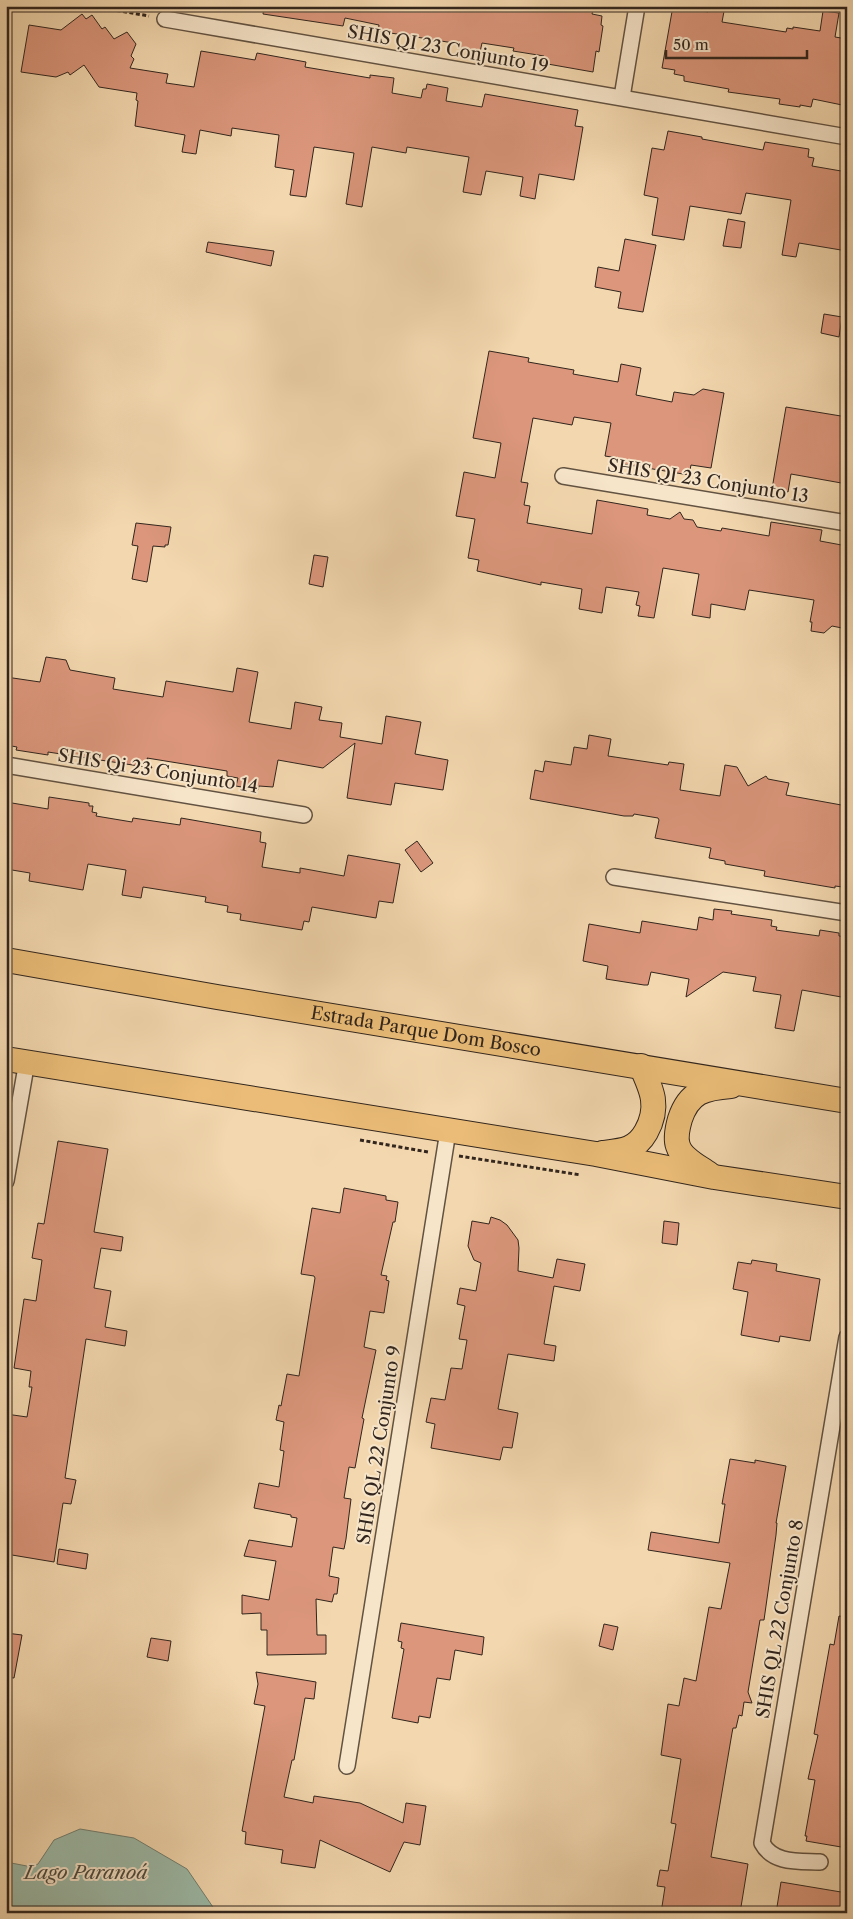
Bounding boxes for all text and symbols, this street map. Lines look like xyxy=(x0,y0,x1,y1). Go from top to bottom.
street label: SHIS QI 23 Conjunto 19 xyxy=(346,20,550,78)
scale bar xyxy=(666,28,807,60)
text: 50 m xyxy=(673,35,709,54)
street label: SHIS QI 23 Conjunto 13 xyxy=(606,454,810,508)
street label: SHIS Qi 23 Conjunto 14 xyxy=(56,744,260,798)
street label: Estrada Parque Dom Bosco xyxy=(309,1002,543,1061)
street label: SHIS QL 22 Conjunto 9 xyxy=(352,1344,406,1546)
street label: SHIS QL 22 Conjunto 8 xyxy=(752,1518,808,1720)
water label: Lago Paranoá xyxy=(22,1861,148,1884)

